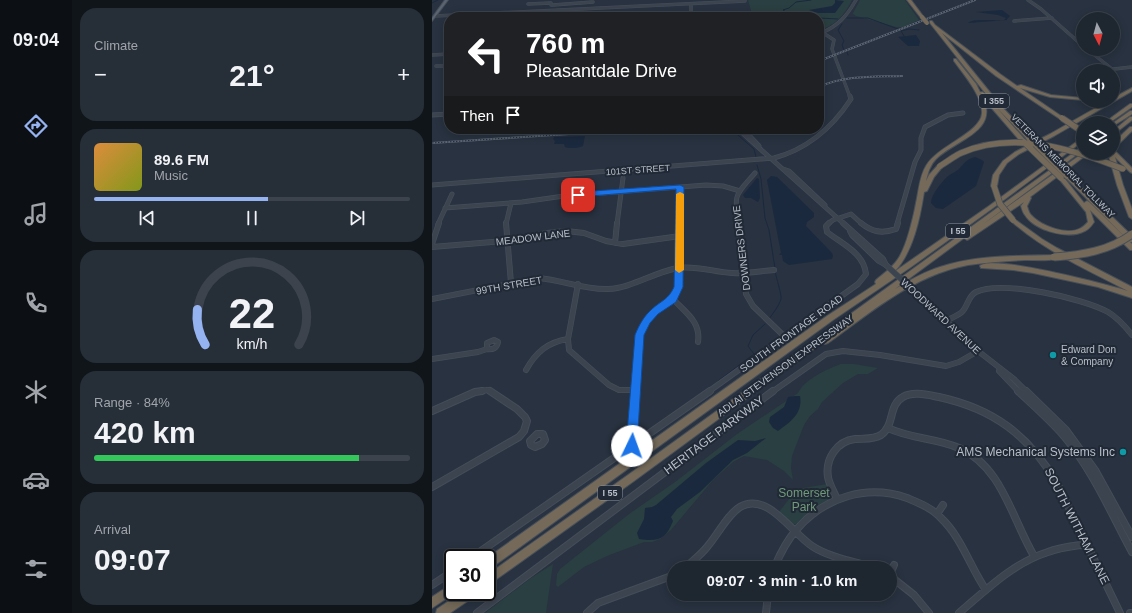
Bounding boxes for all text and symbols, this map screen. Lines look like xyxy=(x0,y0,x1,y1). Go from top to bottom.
north arrow xyxy=(1076,12,1120,56)
map controls xyxy=(1076,12,1120,160)
icon: left xyxy=(460,28,512,80)
text: 760 m xyxy=(526,28,605,59)
text: 09:04 xyxy=(13,30,59,50)
text: Climate xyxy=(94,38,138,53)
text: 21° xyxy=(229,59,275,92)
text: Pleasantdale Drive xyxy=(526,61,677,81)
text: − xyxy=(94,62,107,87)
text: + xyxy=(397,62,410,87)
button: sound xyxy=(1076,64,1120,108)
road number: I 355 xyxy=(979,94,1009,108)
icon: arrive xyxy=(502,104,524,126)
text: Then xyxy=(460,107,494,124)
icon: directions xyxy=(22,112,50,140)
street label: VETERANS MEMORIAL TOLLWAY xyxy=(1009,112,1117,220)
button: layers xyxy=(1076,116,1120,160)
text: 89.6 FM xyxy=(154,151,209,168)
street label: 101ST STREET xyxy=(606,163,671,177)
text: Music xyxy=(154,168,188,183)
pin xyxy=(561,178,595,212)
icon: arrive xyxy=(567,184,589,206)
icon: music xyxy=(22,200,50,228)
street label: DOWNERS DRIVE xyxy=(731,204,752,291)
icon: previous xyxy=(136,207,158,229)
icon: pause xyxy=(241,207,263,229)
icon: next xyxy=(346,207,368,229)
road number: I 55 xyxy=(946,224,970,238)
street label: MEADOW LANE xyxy=(495,227,571,248)
street label: 99TH STREET xyxy=(475,274,543,297)
street label: WOODWARD AVENUE xyxy=(899,277,983,356)
icon: phone xyxy=(22,289,50,317)
text: 22 xyxy=(229,289,275,336)
street label: SOUTH FRONTAGE ROAD xyxy=(738,292,845,374)
street label: ADLAI STEVENSON EXPRESSWAY xyxy=(715,312,856,418)
text: km/h xyxy=(237,335,268,351)
place label: Edward Don & Company xyxy=(1061,344,1116,367)
marker: Edward Don & Company xyxy=(1048,350,1058,360)
icon: climate xyxy=(22,378,50,406)
street label: HERITAGE PARKWAY xyxy=(661,393,767,477)
text: Range · 84% xyxy=(94,395,170,410)
text: 420 km xyxy=(94,416,196,449)
position arrow xyxy=(611,425,653,467)
place label: AMS Mechanical Systems Inc xyxy=(956,445,1115,459)
marker: AMS Mechanical Systems Inc xyxy=(1118,447,1128,457)
street label: SOUTH WITHAM LANE xyxy=(1042,465,1112,587)
icon: car xyxy=(22,466,50,494)
road number: I 55 xyxy=(598,486,622,500)
park label: Somerset Park xyxy=(778,486,830,514)
text: Arrival xyxy=(94,522,131,537)
text: 09:07 xyxy=(94,543,171,576)
speed limit sign: 30 xyxy=(444,549,496,601)
icon: filters xyxy=(22,555,50,583)
text: 09:07 · 3 min · 1.0 km xyxy=(707,572,857,589)

